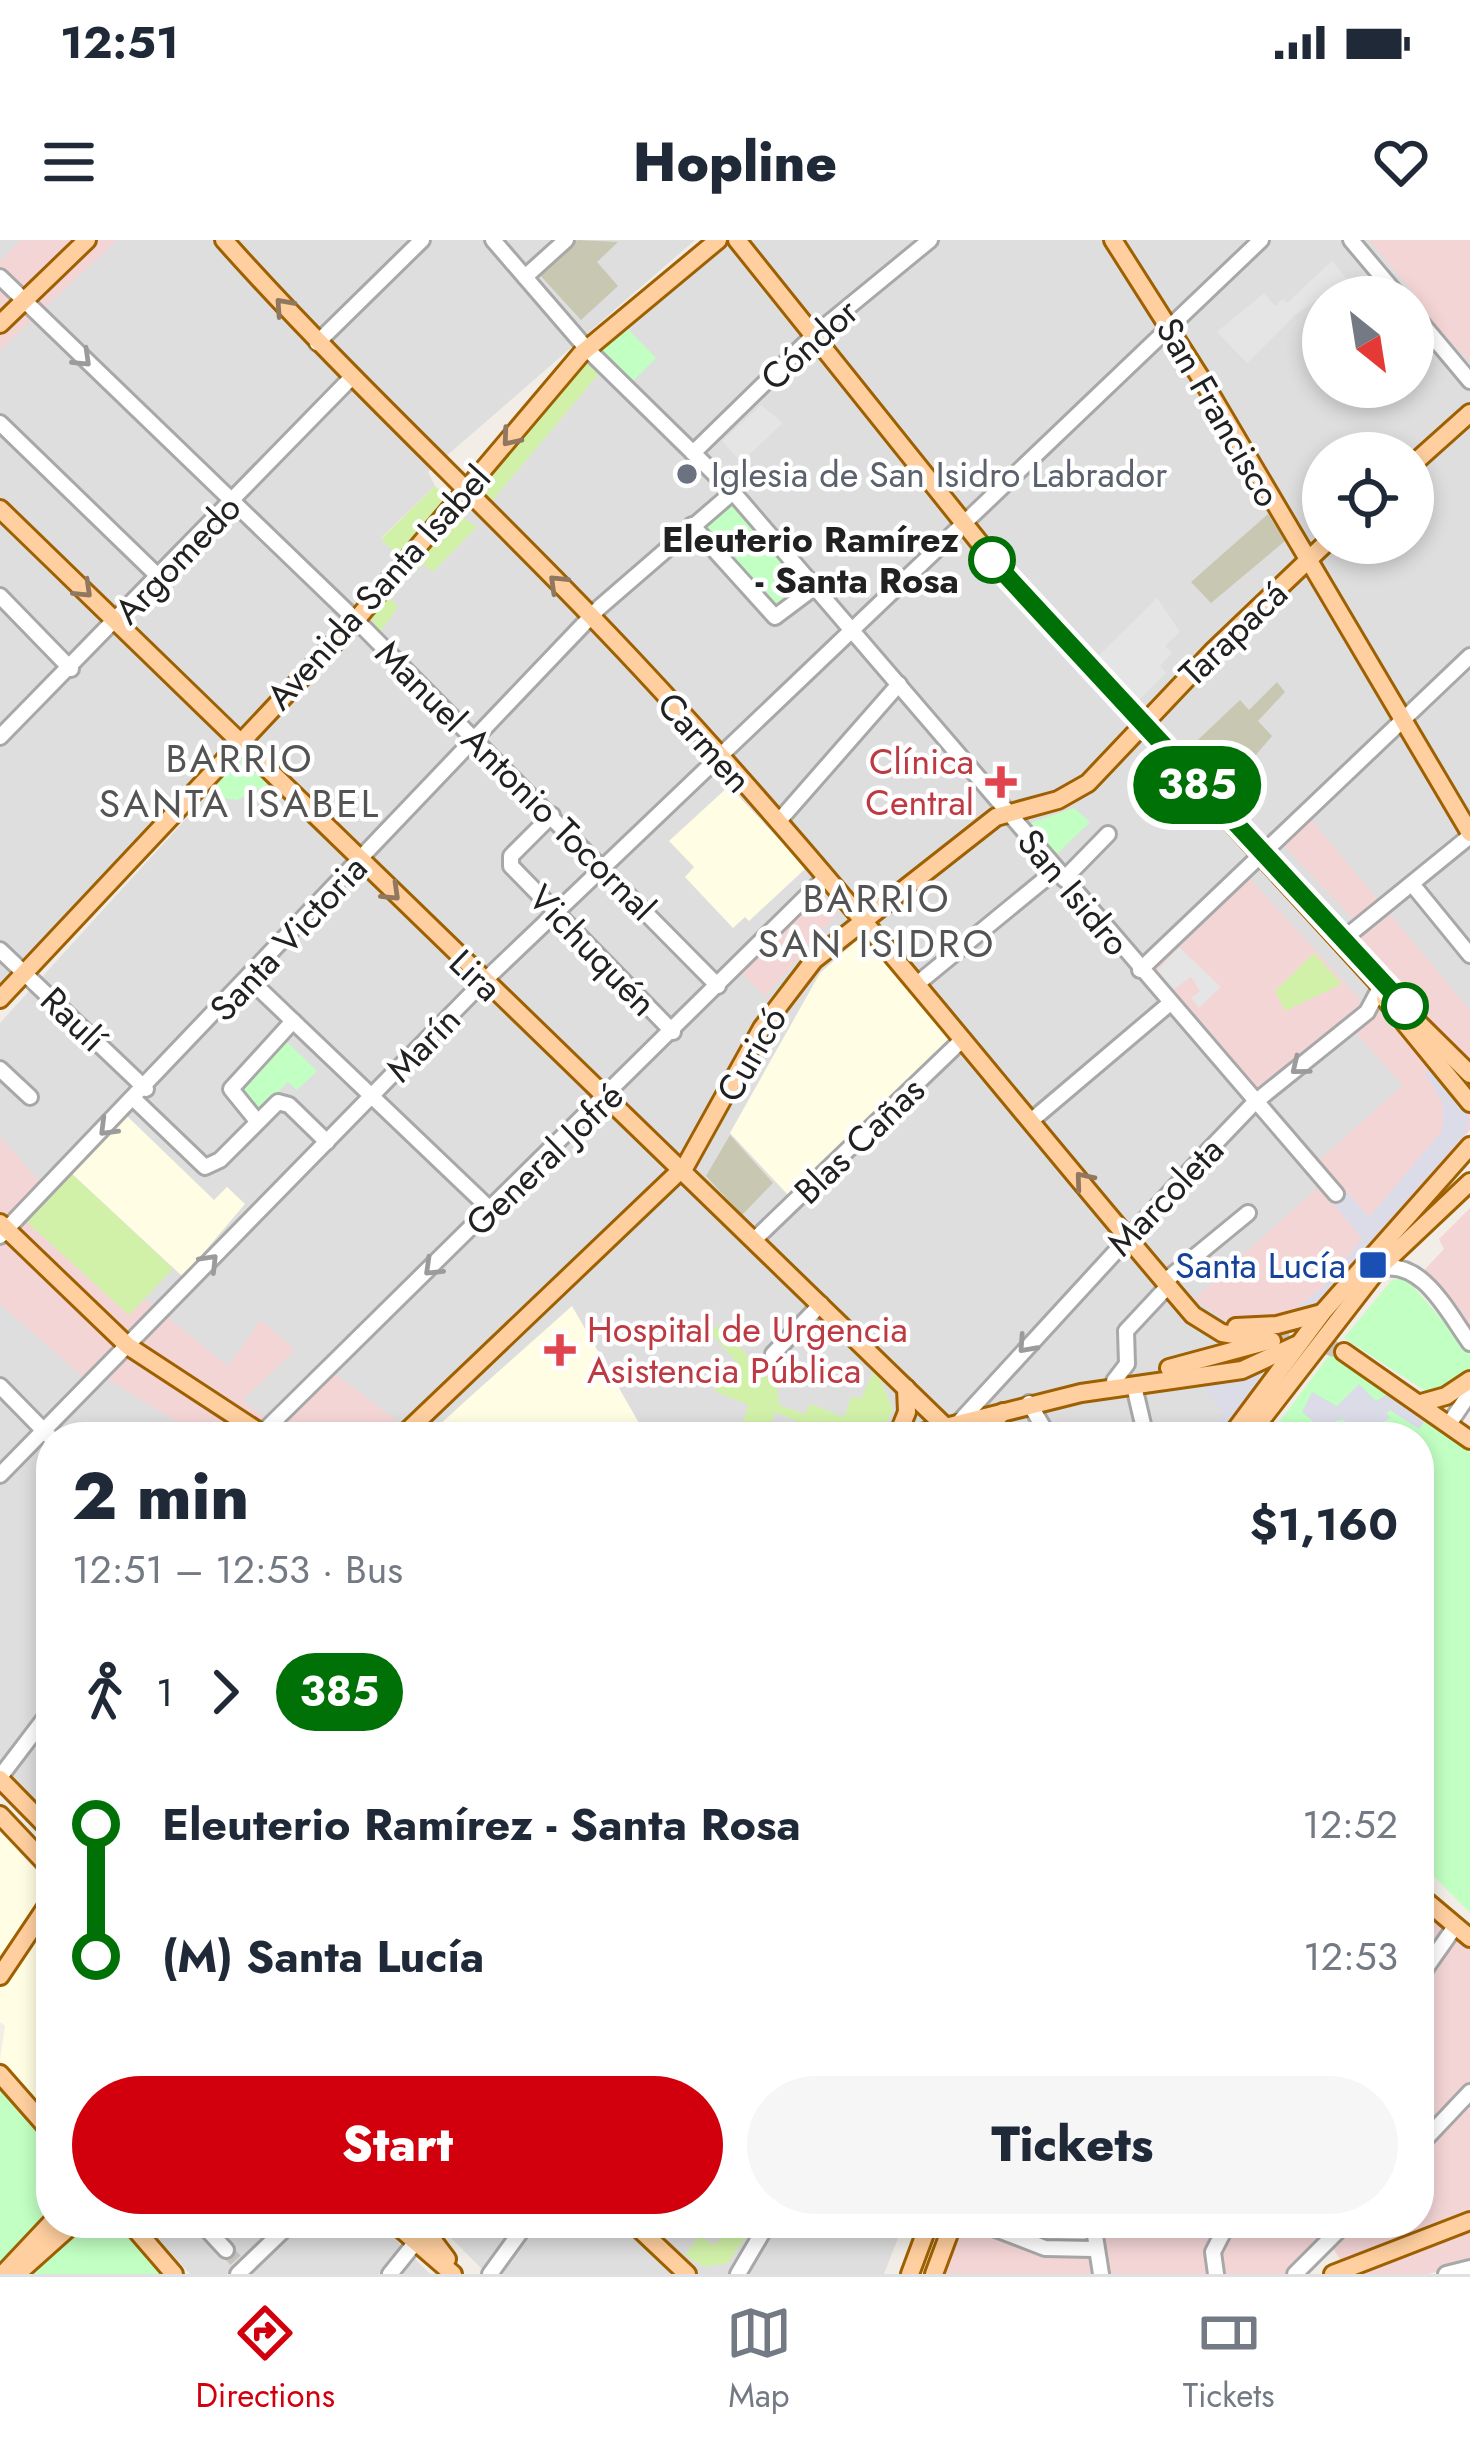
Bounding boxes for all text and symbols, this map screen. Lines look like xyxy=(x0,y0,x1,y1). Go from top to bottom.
text: 12:51 xyxy=(60,10,179,75)
text: Hopline xyxy=(633,123,837,201)
icon: menu xyxy=(36,129,102,195)
icon: heart xyxy=(1368,129,1434,195)
north arrow xyxy=(1302,276,1434,408)
map controls xyxy=(1302,276,1434,564)
street label: Cóndor xyxy=(749,286,870,402)
one-way arrow xyxy=(276,298,297,320)
street label: San Francisco xyxy=(1144,308,1294,516)
one-way arrow xyxy=(69,345,91,367)
one-way arrow xyxy=(503,424,525,446)
button: locate xyxy=(1302,432,1434,564)
place label: Iglesia de San Isidro Labrador xyxy=(711,448,1168,500)
street label: Avenida Santa Isabel xyxy=(254,453,502,721)
marker: Iglesia de San Isidro Labrador xyxy=(674,461,700,487)
street label: Argomedo xyxy=(102,482,252,636)
place label: Eleuterio Ramírez - Santa Rosa xyxy=(662,513,959,606)
marker: Eleuterio Ramírez - Santa Rosa xyxy=(970,538,1014,582)
street label: Tarapacá xyxy=(1167,568,1299,698)
one-way arrow xyxy=(70,576,92,598)
one-way arrow xyxy=(549,576,571,598)
street label: Manuel Antonio Tocornal xyxy=(364,628,668,932)
street label: Carmen xyxy=(646,680,764,804)
district label: BARRIO SANTA ISABEL xyxy=(99,730,381,832)
place label: Clínica Central xyxy=(865,735,974,828)
line badge: 385 xyxy=(1128,746,1266,824)
text: 385 xyxy=(1157,754,1237,815)
marker: Clínica Central xyxy=(985,766,1017,798)
street label: San Isidro xyxy=(1005,817,1143,967)
street label: Santa Victoria xyxy=(197,843,379,1033)
district label: BARRIO SAN ISIDRO xyxy=(758,870,996,972)
street label: Vichuquén xyxy=(517,873,669,1027)
one-way arrow xyxy=(378,879,400,901)
street label: Lira xyxy=(438,937,514,1013)
street label: Raulí xyxy=(29,975,120,1065)
unlabelled marker xyxy=(1383,984,1427,1028)
street label: Marín xyxy=(374,995,472,1093)
street label: Curicó xyxy=(703,997,799,1111)
one-way arrow xyxy=(1291,1053,1313,1075)
street label: Blas Cañas xyxy=(782,1064,936,1216)
street label: General Jofré xyxy=(453,1070,635,1248)
one-way arrow xyxy=(99,1114,121,1136)
street label: Marcoleta xyxy=(1095,1125,1235,1267)
one-way arrow xyxy=(1076,1172,1097,1194)
place label: Santa Lucía xyxy=(1175,1239,1346,1291)
marker: Santa Lucía xyxy=(1357,1249,1389,1281)
one-way arrow xyxy=(424,1253,446,1275)
one-way arrow xyxy=(195,1254,217,1276)
place label: Hospital de Urgencia Asistencia Pública xyxy=(587,1303,908,1396)
one-way arrow xyxy=(1019,1332,1040,1353)
marker: Hospital de Urgencia Asistencia Pública xyxy=(544,1334,576,1366)
text: 2 min xyxy=(72,1448,249,1544)
text: $1,160 xyxy=(1250,1492,1398,1557)
text: 12:51 – 12:53 · Bus xyxy=(72,1541,403,1598)
icon: walk xyxy=(72,1659,138,1725)
icon: forward xyxy=(192,1659,258,1725)
text: 385 xyxy=(300,1661,379,1722)
text: 1 xyxy=(156,1664,174,1721)
text: Eleuterio Ramírez - Santa Rosa xyxy=(162,1792,801,1857)
text: 12:52 xyxy=(1302,1796,1398,1853)
text: (M) Santa Lucía xyxy=(162,1924,484,1989)
text: 12:53 xyxy=(1303,1928,1398,1985)
button: Start xyxy=(72,2076,723,2214)
button: Tickets xyxy=(747,2076,1398,2214)
tab: Directions xyxy=(195,2300,335,2419)
tab: Map xyxy=(726,2300,792,2419)
tab: Tickets xyxy=(1183,2300,1275,2419)

